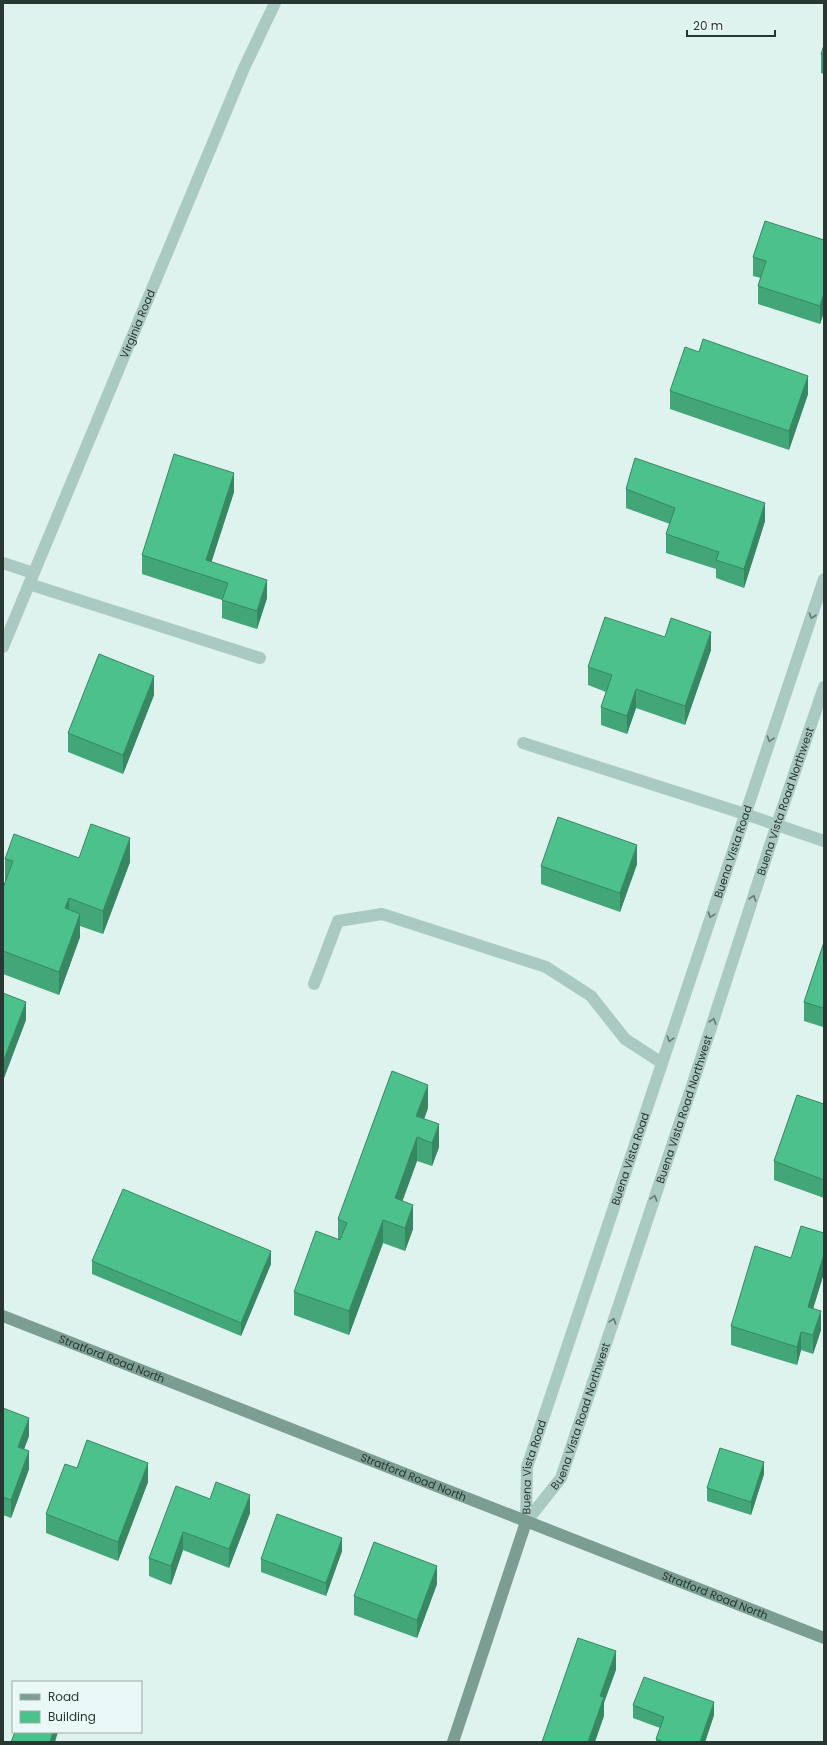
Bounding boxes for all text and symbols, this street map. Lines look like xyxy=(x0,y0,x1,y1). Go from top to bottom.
scale bar xyxy=(687,12,775,38)
text: 20 m xyxy=(693,17,723,34)
street label: Virginia Road xyxy=(116,287,159,361)
one-way arrow xyxy=(808,612,816,619)
street label: Buena Vista Road Northwest xyxy=(753,725,818,878)
one-way arrow xyxy=(766,735,775,742)
street label: Buena Vista Road xyxy=(710,803,756,900)
one-way arrow xyxy=(748,895,757,902)
one-way arrow xyxy=(707,912,716,919)
one-way arrow xyxy=(708,1018,717,1025)
street label: Buena Vista Road Northwest xyxy=(652,1033,716,1186)
one-way arrow xyxy=(666,1035,675,1042)
street label: Buena Vista Road xyxy=(607,1110,653,1207)
one-way arrow xyxy=(650,1195,658,1202)
one-way arrow xyxy=(609,1318,617,1325)
street label: Stratford Road North xyxy=(57,1331,167,1387)
street label: Buena Vista Road Northwest xyxy=(547,1340,614,1493)
street label: Buena Vista Road xyxy=(518,1418,550,1515)
street label: Stratford Road North xyxy=(358,1449,469,1505)
street label: Stratford Road North xyxy=(660,1567,771,1623)
legend xyxy=(12,1681,142,1733)
text: Road xyxy=(48,1688,79,1705)
text: Building xyxy=(48,1708,96,1725)

